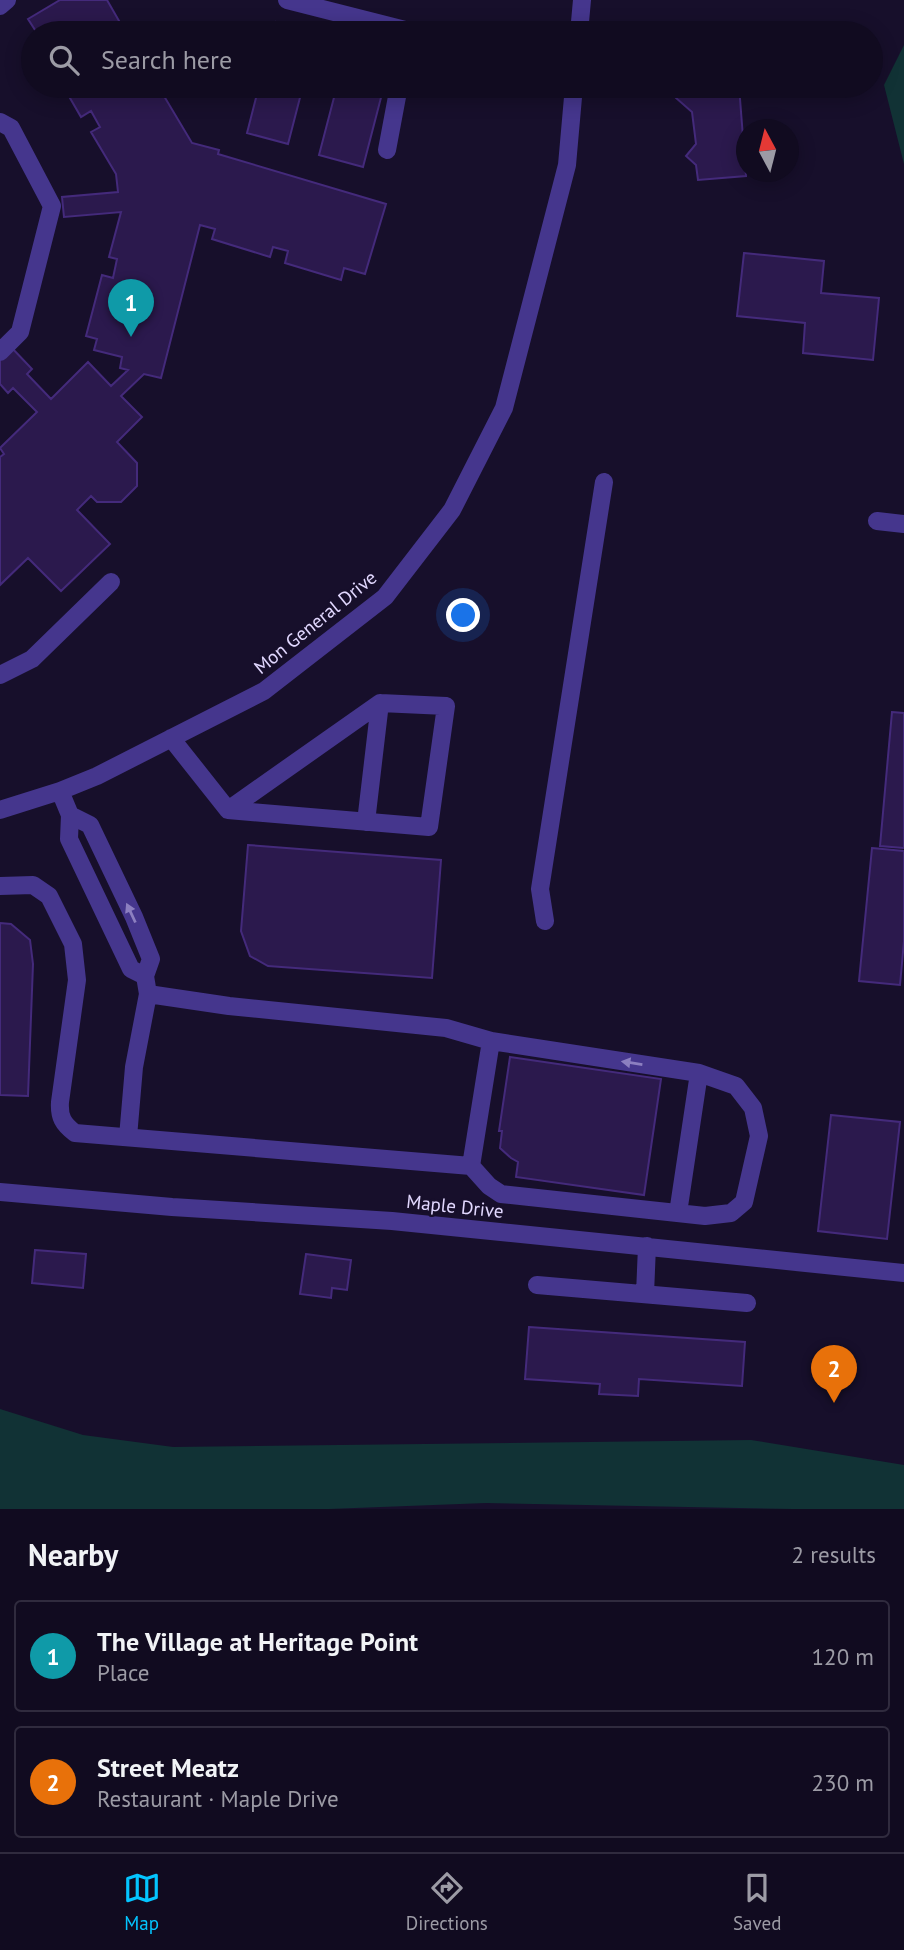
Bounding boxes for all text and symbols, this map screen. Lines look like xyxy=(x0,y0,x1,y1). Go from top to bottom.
search box xyxy=(21,21,883,98)
icon: search xyxy=(45,41,83,79)
text: Search here xyxy=(101,43,232,76)
north arrow xyxy=(736,119,799,182)
pin: 1 xyxy=(108,279,154,337)
street label: Mon General Drive xyxy=(249,565,381,679)
your location xyxy=(446,598,480,632)
one-way arrow xyxy=(125,903,137,923)
one-way arrow xyxy=(621,1057,643,1068)
street label: Maple Drive xyxy=(405,1189,505,1223)
pin: 2 xyxy=(811,1345,857,1403)
text: Nearby xyxy=(28,1535,118,1574)
text: 2 results xyxy=(792,1540,876,1569)
text: The Village at Heritage Point xyxy=(97,1625,418,1658)
text: 1 xyxy=(46,1642,60,1671)
text: 120 m xyxy=(812,1642,874,1671)
text: Place xyxy=(97,1658,150,1687)
text: Street Meatz xyxy=(97,1751,239,1784)
text: 2 xyxy=(46,1768,60,1797)
text: 230 m xyxy=(812,1768,874,1797)
text: Restaurant · Maple Drive xyxy=(97,1784,339,1813)
tab: Map xyxy=(123,1869,161,1935)
tab: Directions xyxy=(406,1869,488,1935)
tab: Saved xyxy=(733,1869,781,1935)

